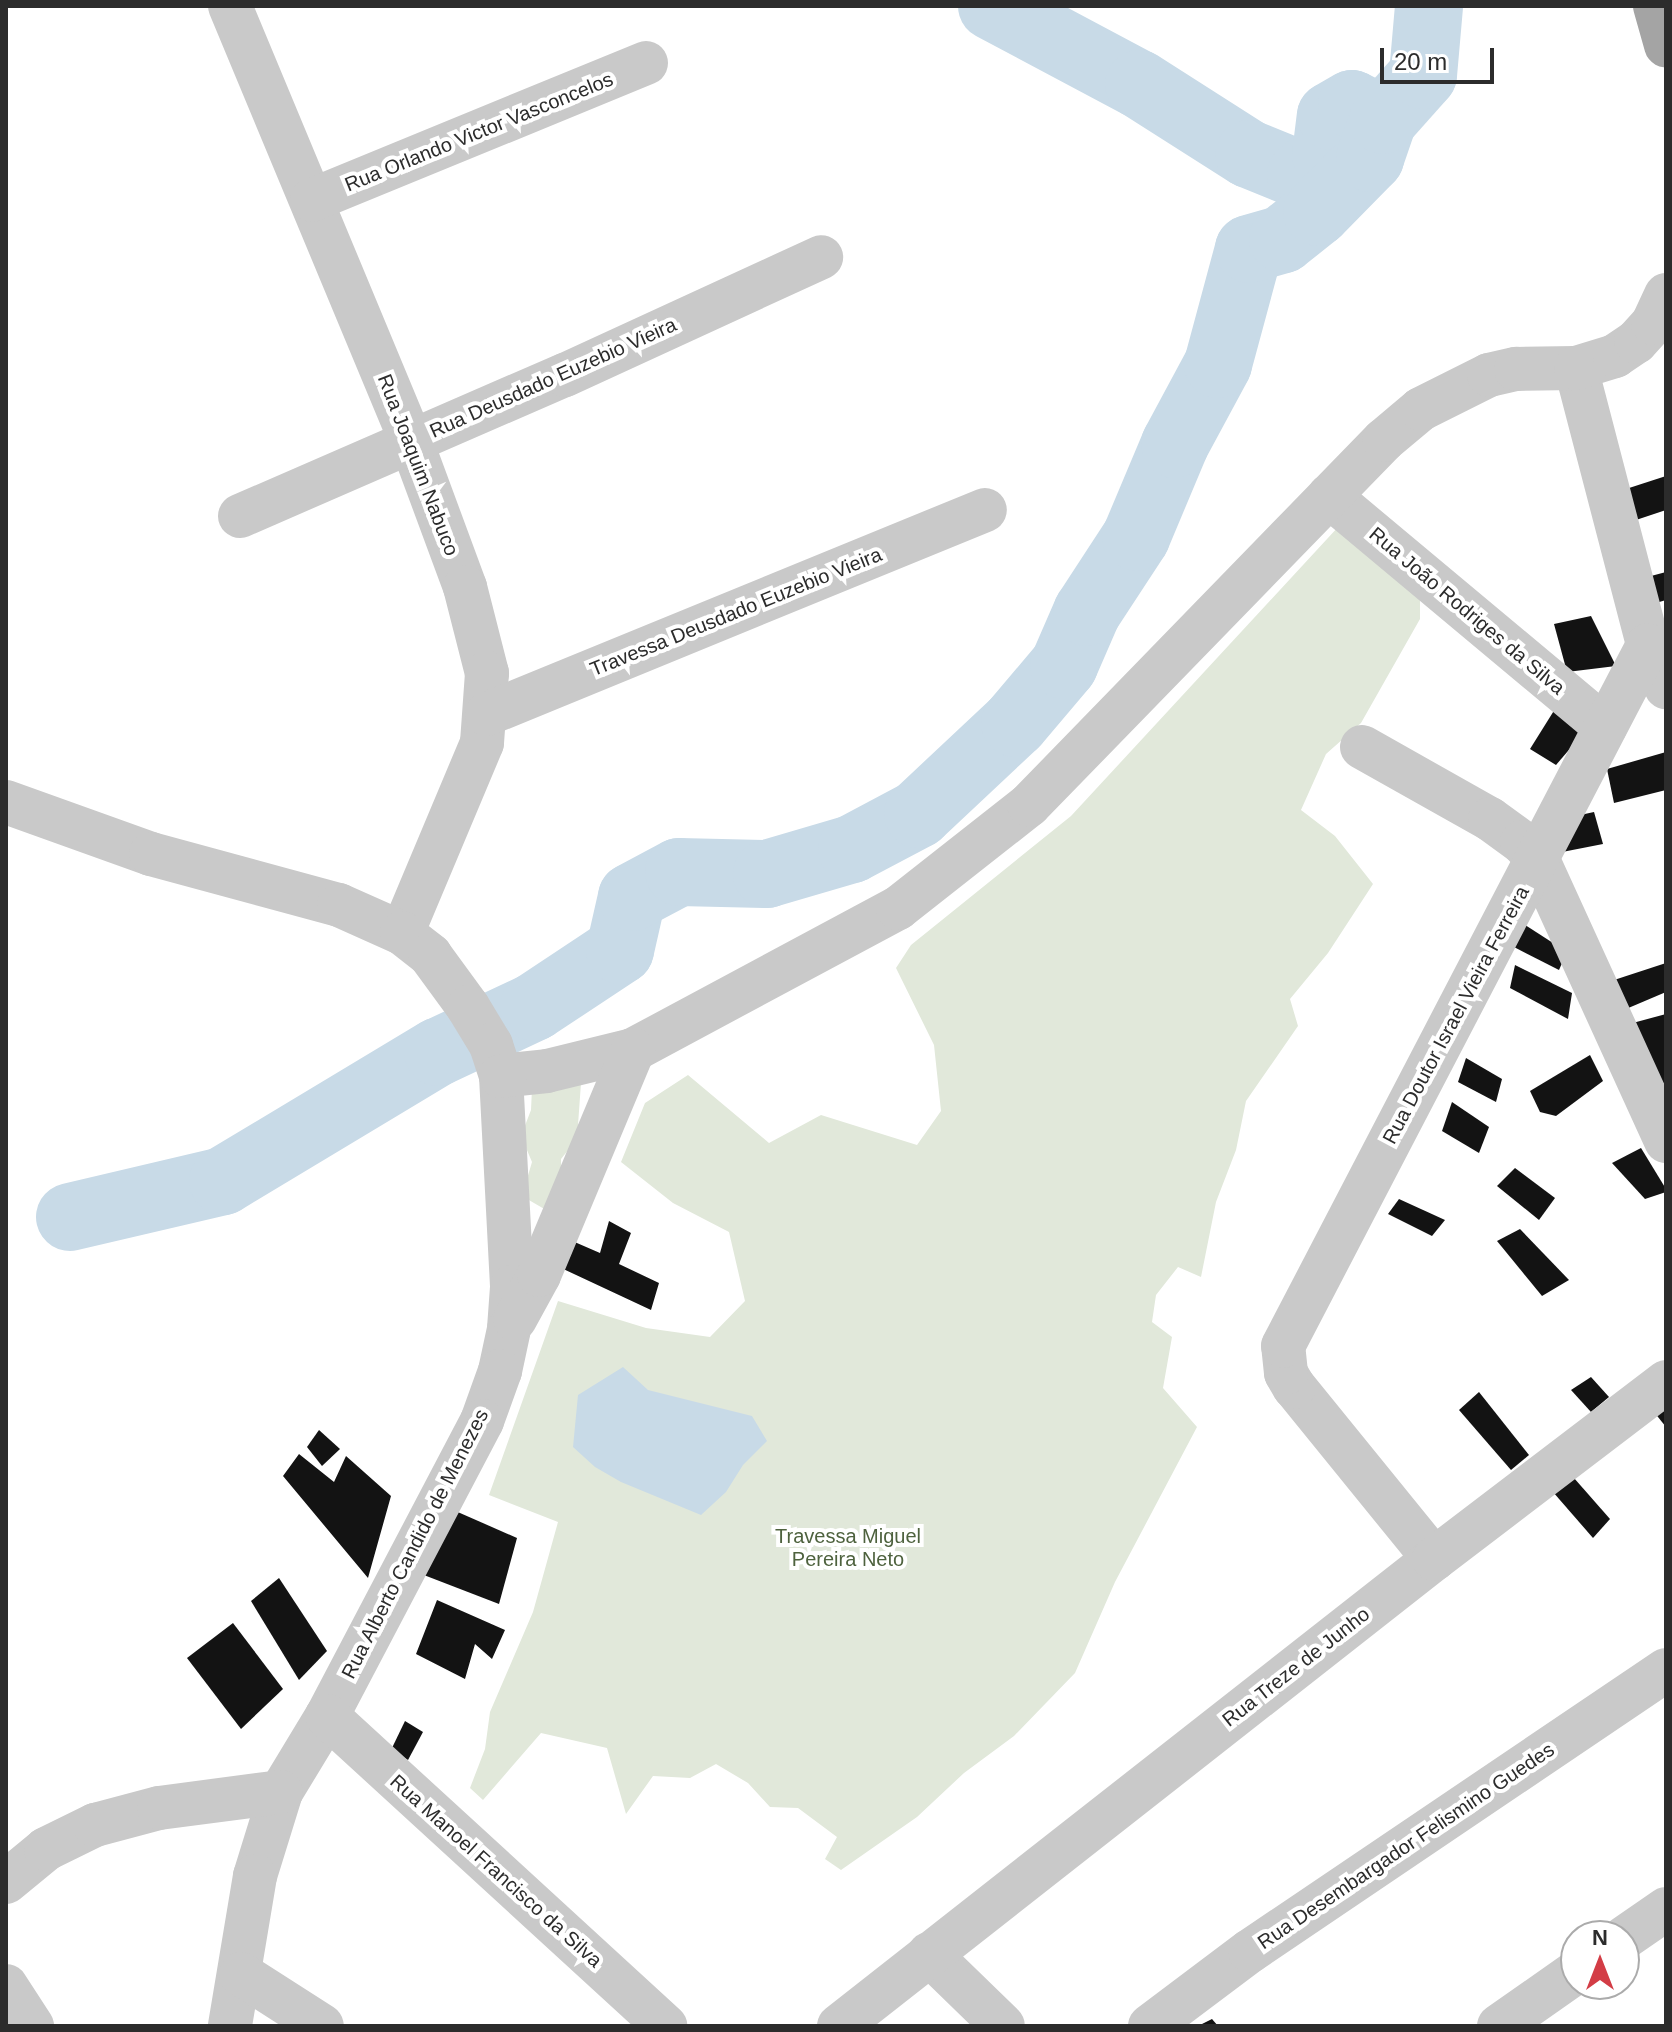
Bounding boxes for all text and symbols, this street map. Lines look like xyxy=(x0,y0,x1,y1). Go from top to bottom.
scale bar xyxy=(1384,32,1498,82)
text: 20 m xyxy=(1394,48,1447,75)
street label: Rua Orlando Victor Vasconcelos xyxy=(341,67,617,197)
street label: Rua Deusdado Euzebio Vieira xyxy=(426,313,680,443)
street label: Rua Joaquim Nabuco xyxy=(372,371,464,559)
street label: Rua João Rodriges da Silva xyxy=(1364,522,1570,700)
street label: Travessa Deusdado Euzebio Vieira xyxy=(587,542,885,682)
street label: Rua Doutor Israel Vieira Ferreira xyxy=(1378,882,1534,1148)
street label: Rua Alberto Candido de Menezes xyxy=(336,1405,494,1683)
park label: Travessa Miguel Pereira Neto xyxy=(775,1524,921,1571)
street label: Rua Treze de Junho xyxy=(1218,1602,1374,1732)
street label: Rua Desembargador Felismino Guedes xyxy=(1253,1738,1559,1954)
street label: Rua Manoel Francisco da Silva xyxy=(385,1769,607,1973)
north arrow xyxy=(1560,1920,1640,2000)
text: N xyxy=(1592,1925,1608,1950)

